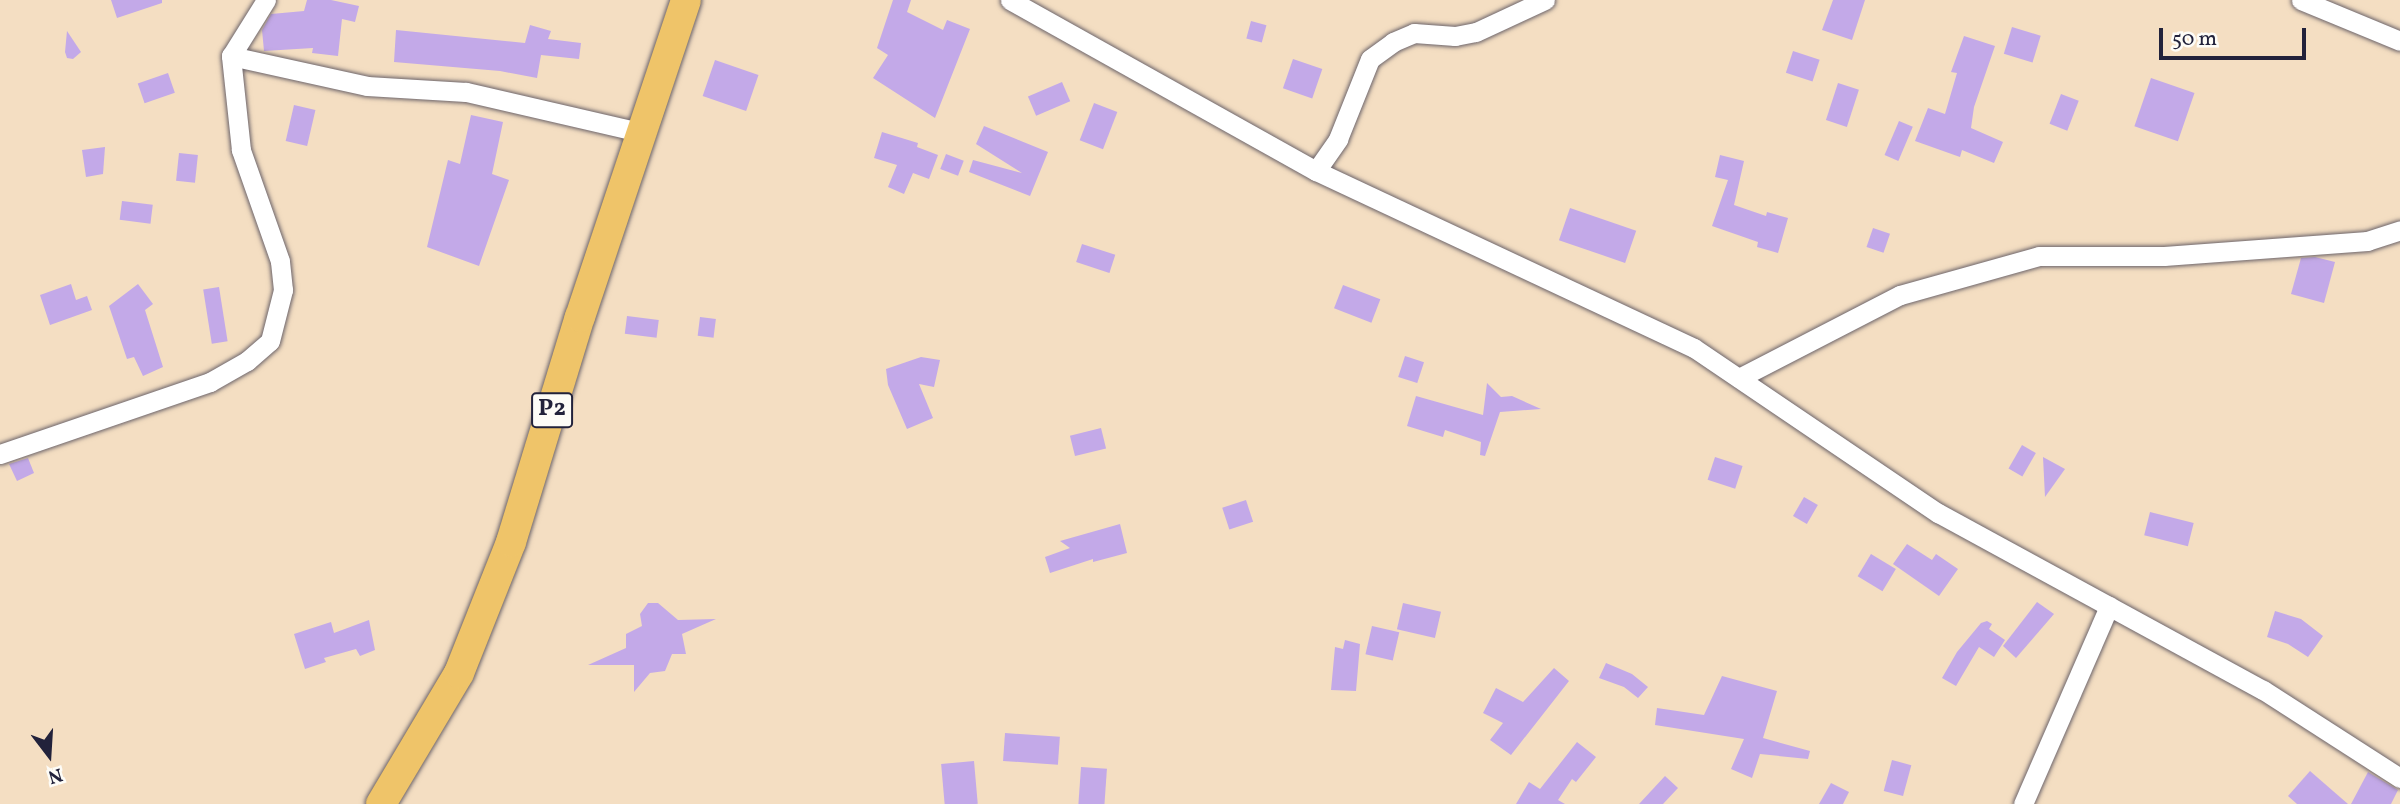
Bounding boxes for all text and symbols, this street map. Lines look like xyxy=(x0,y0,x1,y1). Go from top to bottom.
scale bar xyxy=(2162,14,2309,58)
text: 50 m xyxy=(2172,25,2217,54)
road number: P2 xyxy=(531,390,573,430)
north arrow xyxy=(14,720,84,790)
text: N xyxy=(45,761,66,790)

